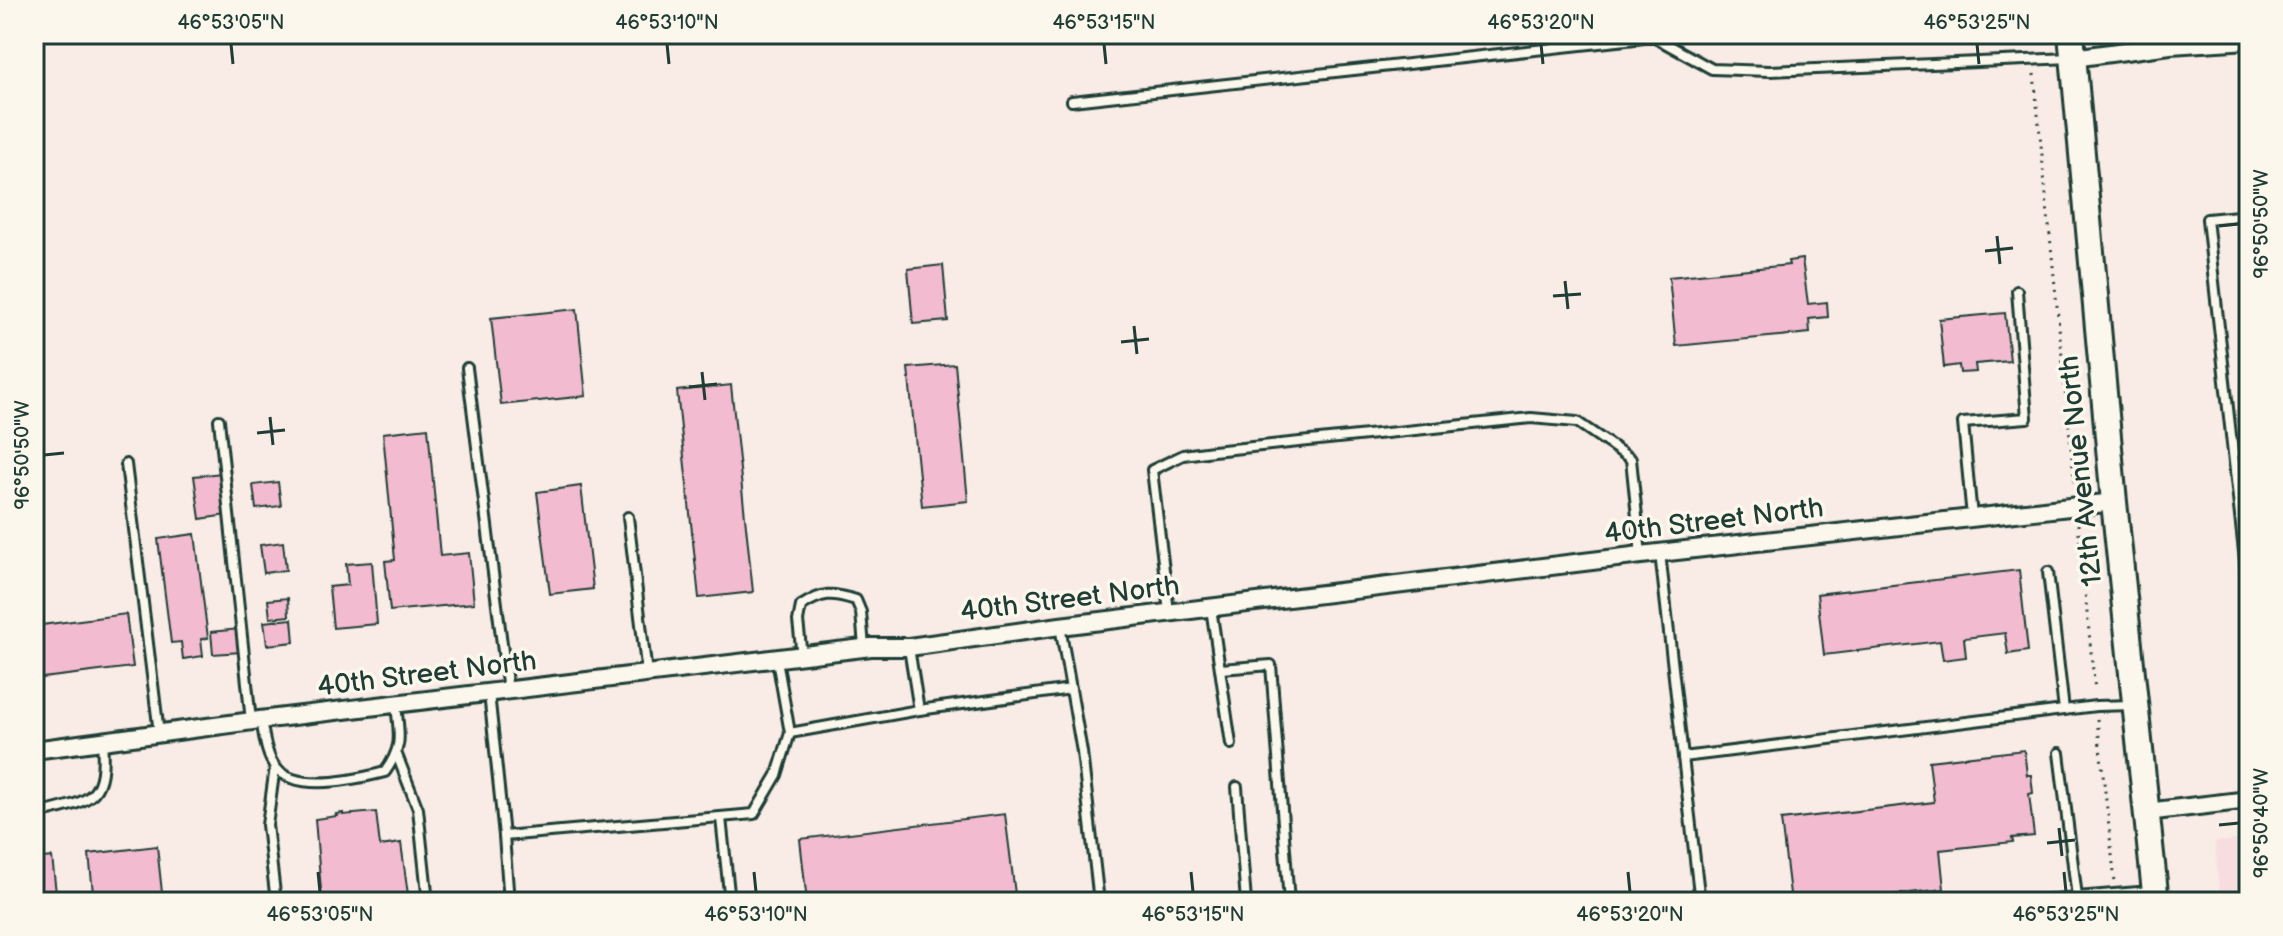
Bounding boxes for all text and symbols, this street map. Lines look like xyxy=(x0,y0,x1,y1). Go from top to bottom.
text: 46°53'05"N xyxy=(177,11,285,35)
text: 46°53'10"N xyxy=(615,11,719,35)
text: 46°53'15"N xyxy=(1052,11,1156,35)
text: 46°53'20"N xyxy=(1487,11,1595,35)
text: 46°53'25"N xyxy=(1923,11,2031,35)
text: 96°50'50"W xyxy=(2250,169,2274,279)
street label: 12th Avenue North xyxy=(2052,354,2110,588)
text: 96°50'50"W xyxy=(11,400,35,510)
street label: 40th Street North xyxy=(1603,491,1825,551)
street label: 40th Street North xyxy=(959,569,1181,629)
street label: 40th Street North xyxy=(316,644,538,704)
text: 96°50'40"W xyxy=(2250,768,2274,878)
text: 46°53'05"N xyxy=(266,903,374,927)
text: 46°53'10"N xyxy=(704,903,808,927)
text: 46°53'15"N xyxy=(1141,903,1245,927)
text: 46°53'20"N xyxy=(1576,903,1684,927)
text: 46°53'25"N xyxy=(2012,903,2120,927)

